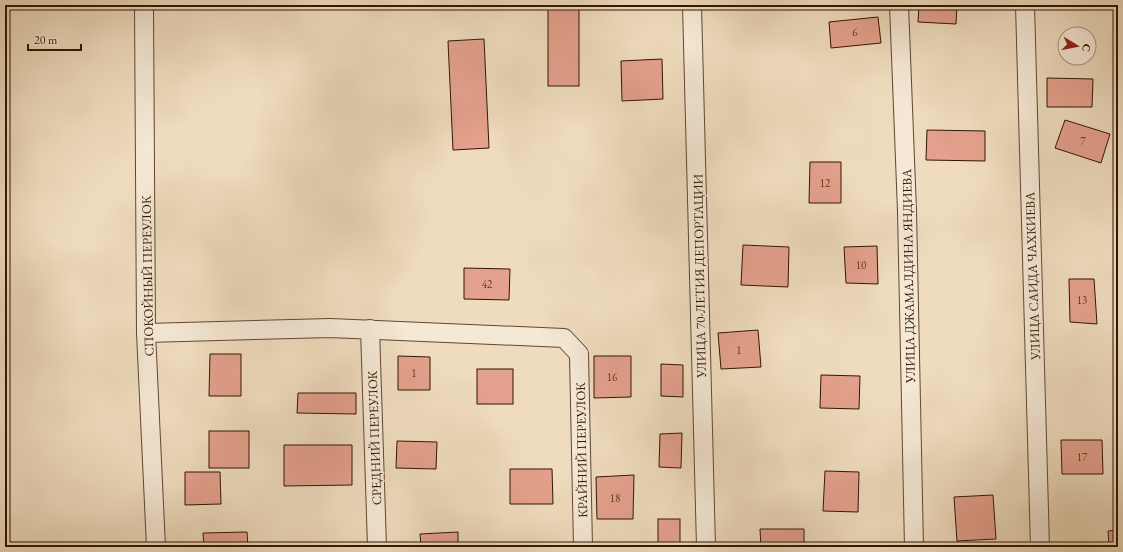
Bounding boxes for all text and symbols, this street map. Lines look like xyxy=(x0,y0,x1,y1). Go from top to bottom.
house number: 6 xyxy=(852,25,858,39)
scale bar xyxy=(28,26,81,52)
north arrow xyxy=(1057,26,1097,66)
text: 20 m xyxy=(34,32,58,48)
text: С xyxy=(1079,43,1094,53)
house number: 7 xyxy=(1080,134,1086,148)
street label: УЛИЦА ДЖАМАЛДИНА ЯНДИЕВА xyxy=(898,168,919,384)
street label: УЛИЦА 70-ЛЕТИЯ ДЕПОРТАЦИИ xyxy=(689,173,710,379)
house number: 12 xyxy=(820,176,831,190)
street label: УЛИЦА САИДА ЧАХКИЕВА xyxy=(1021,191,1044,361)
street label: СПОКОЙНЫЙ ПЕРЕУЛОК xyxy=(138,195,157,357)
house number: 10 xyxy=(856,258,866,272)
house number: 42 xyxy=(482,277,493,291)
house number: 13 xyxy=(1077,293,1087,307)
house number: 1 xyxy=(736,343,742,357)
house number: 1 xyxy=(411,366,417,380)
street label: СРЕДНИЙ ПЕРЕУЛОК xyxy=(364,370,385,506)
house number: 16 xyxy=(607,370,618,384)
street label: КРАЙНИЙ ПЕРЕУЛОК xyxy=(572,382,591,518)
house number: 17 xyxy=(1077,450,1088,464)
house number: 18 xyxy=(610,491,620,505)

